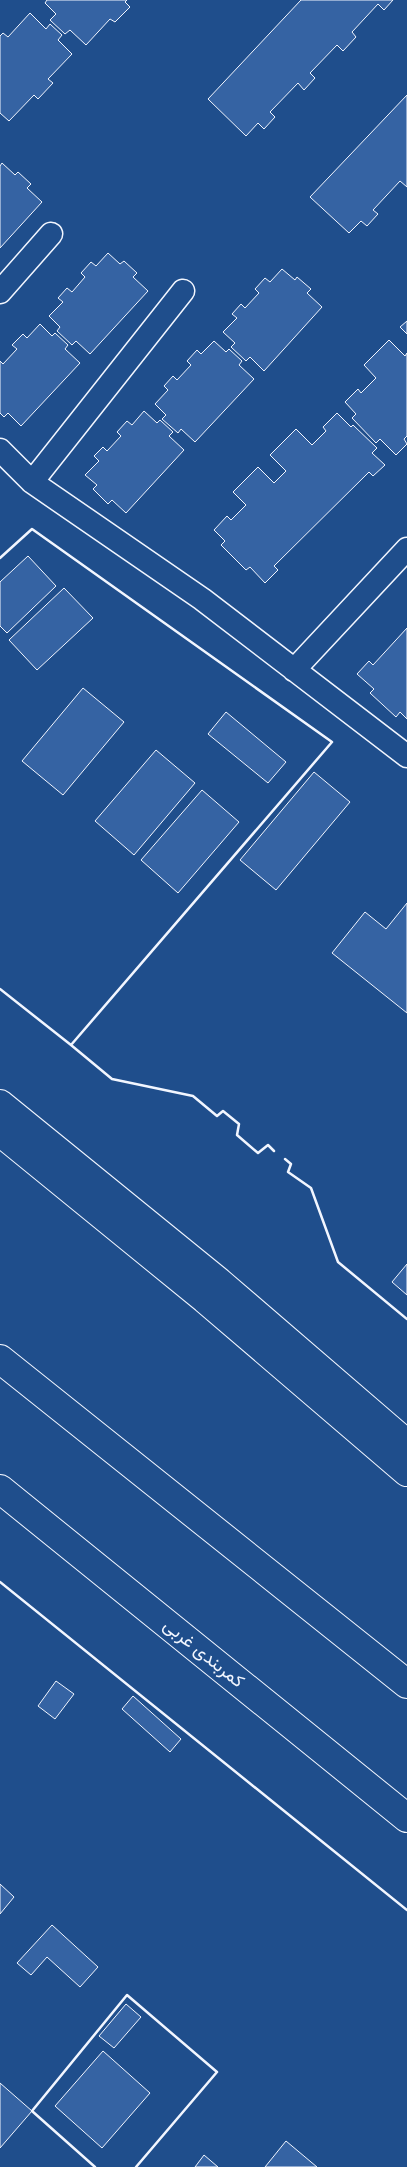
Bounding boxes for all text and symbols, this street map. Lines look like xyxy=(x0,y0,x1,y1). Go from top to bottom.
street label: کمربندی غربی xyxy=(159,1614,249,1692)

